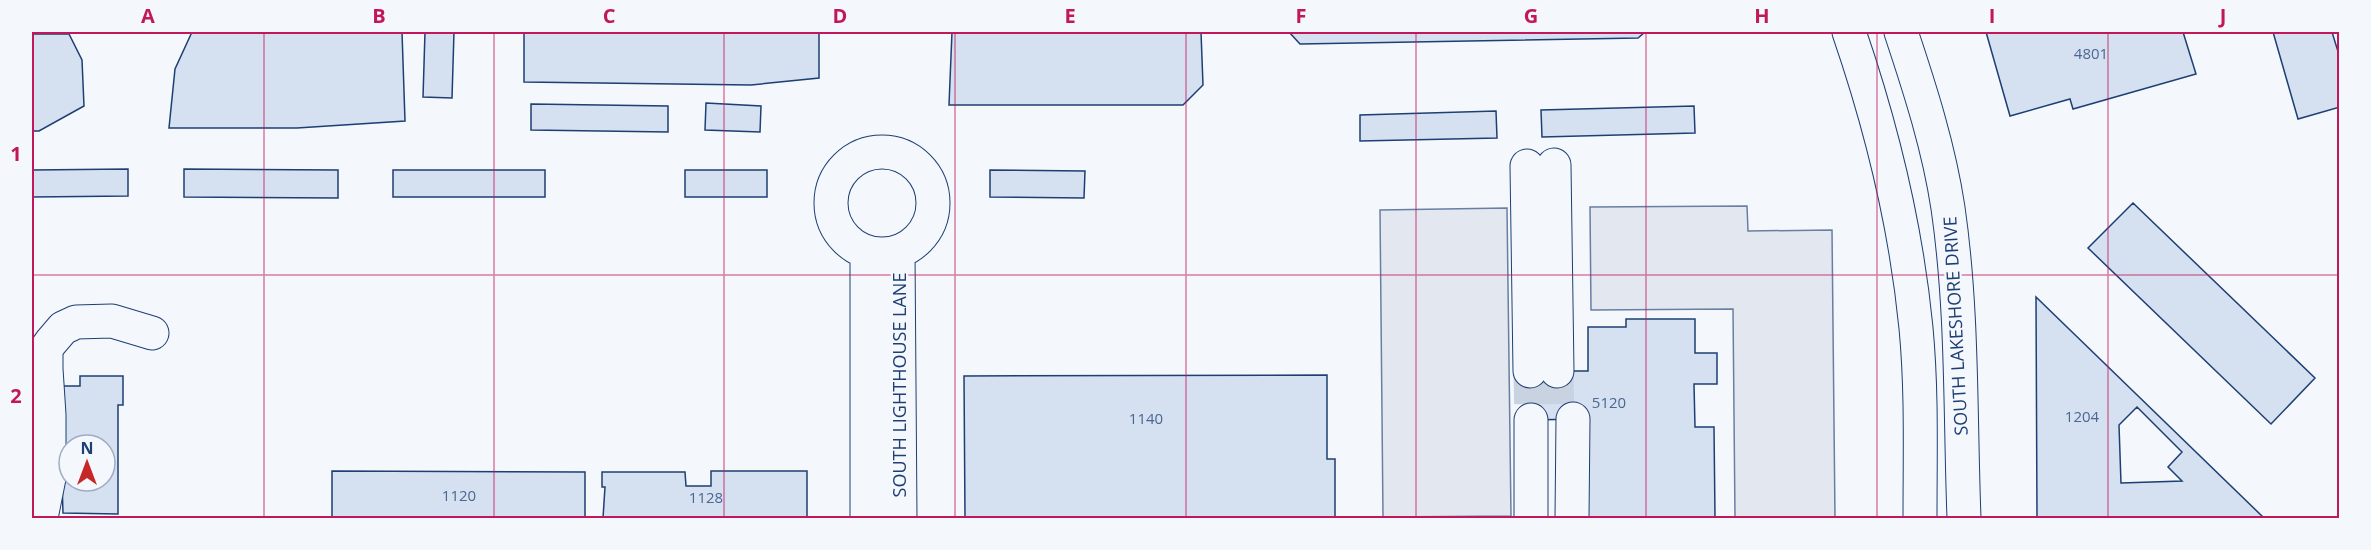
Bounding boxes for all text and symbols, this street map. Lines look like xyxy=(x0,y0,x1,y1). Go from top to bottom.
text: A xyxy=(141,2,155,29)
text: B xyxy=(372,2,386,29)
text: C xyxy=(603,2,616,29)
text: D xyxy=(833,2,847,29)
text: E xyxy=(1064,2,1076,29)
text: F xyxy=(1296,2,1306,29)
text: G xyxy=(1524,2,1538,29)
text: H xyxy=(1754,2,1770,29)
text: I xyxy=(1989,2,1995,29)
text: J xyxy=(2218,2,2226,29)
house number: 4801 xyxy=(2074,43,2108,63)
text: 1 xyxy=(10,140,22,167)
street label: SOUTH LAKESHORE DRIVE xyxy=(1937,216,1973,436)
street label: SOUTH LIGHTHOUSE LANE xyxy=(887,273,911,497)
text: 2 xyxy=(10,382,22,409)
house number: 5120 xyxy=(1592,392,1626,412)
house number: 1204 xyxy=(2065,406,2100,426)
house number: 1140 xyxy=(1129,408,1163,428)
north arrow xyxy=(57,433,117,493)
text: N xyxy=(80,437,94,459)
house number: 1120 xyxy=(442,485,476,505)
house number: 1128 xyxy=(689,487,723,507)

